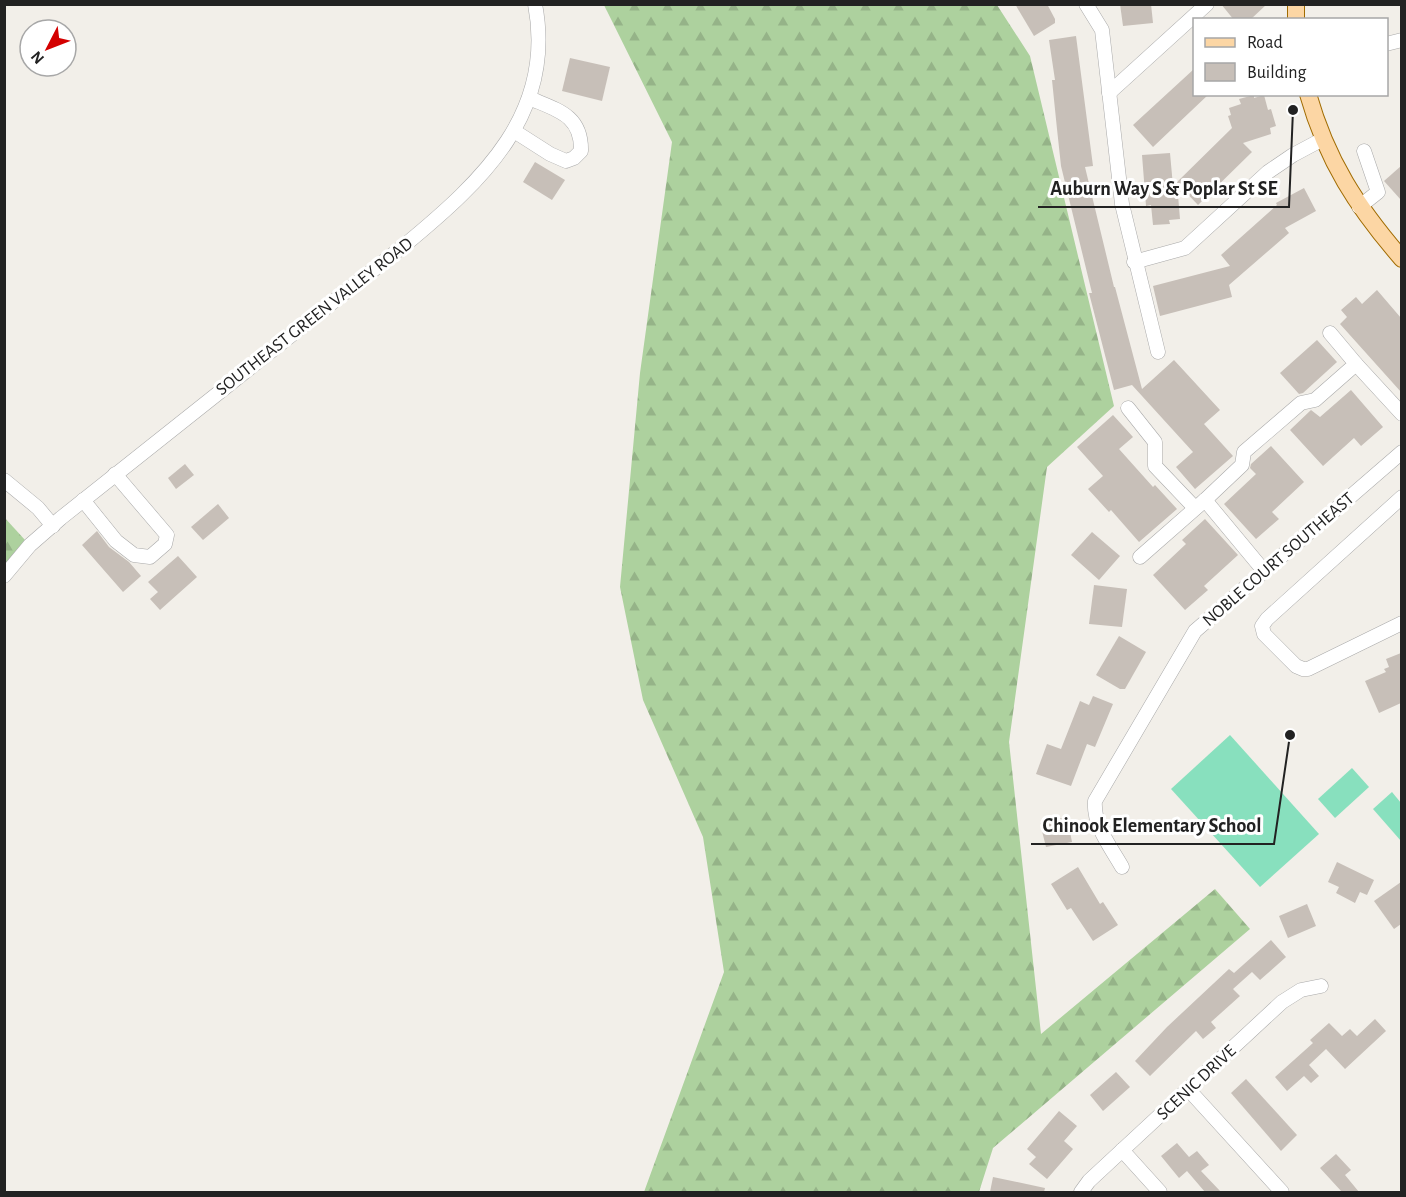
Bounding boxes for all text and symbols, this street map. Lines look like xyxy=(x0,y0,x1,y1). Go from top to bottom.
north arrow xyxy=(18,18,78,78)
legend xyxy=(1193,18,1388,96)
text: Road xyxy=(1247,34,1283,52)
text: N xyxy=(28,48,47,67)
text: Building xyxy=(1247,64,1307,82)
callout: Auburn Way S & Poplar St SE xyxy=(1038,169,1289,207)
text: Auburn Way S & Poplar St SE xyxy=(1050,179,1278,199)
street label: SOUTHEAST GREEN VALLEY ROAD xyxy=(213,235,416,399)
street label: NOBLE COURT SOUTHEAST xyxy=(1200,489,1358,630)
callout: Chinook Elementary School xyxy=(1031,806,1274,844)
text: Chinook Elementary School xyxy=(1042,816,1262,836)
street label: SCENIC DRIVE xyxy=(1154,1042,1240,1124)

